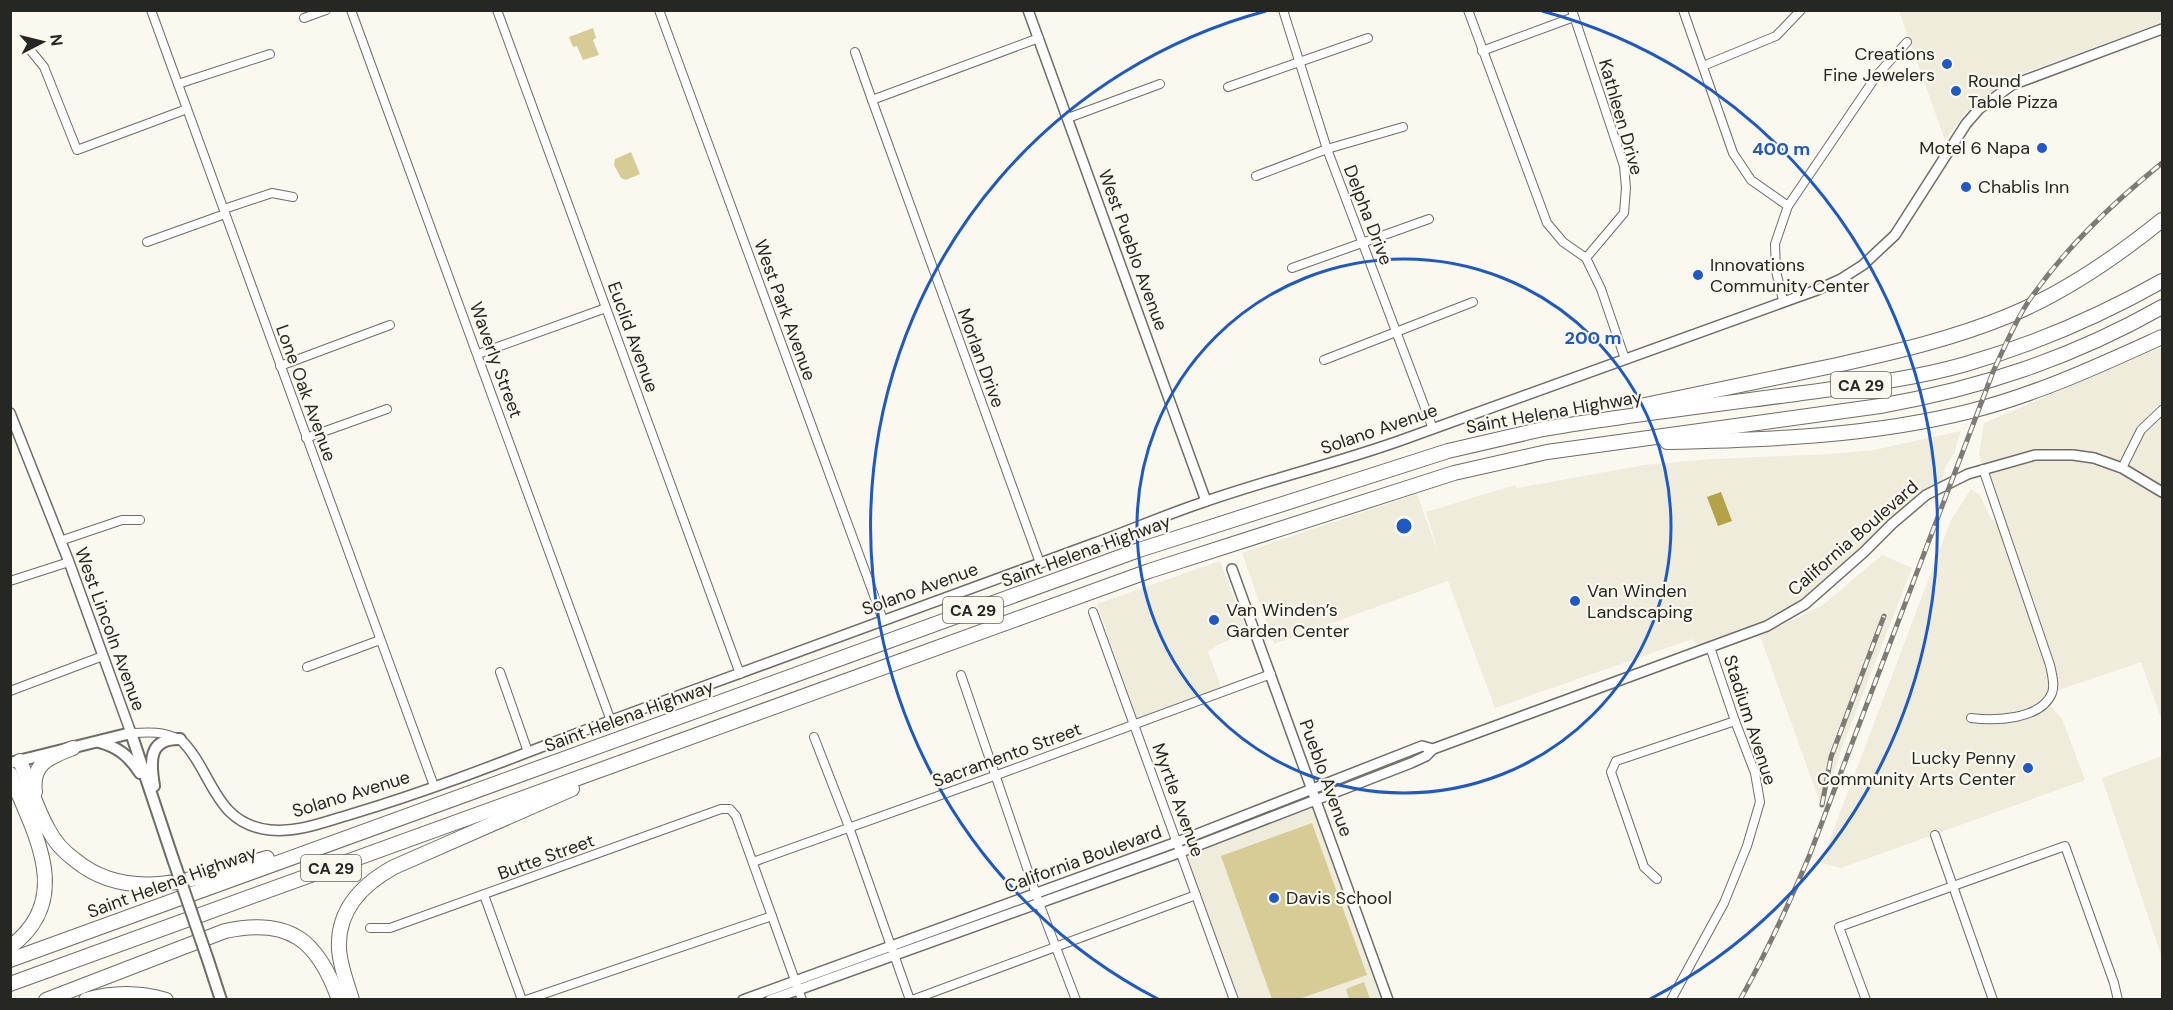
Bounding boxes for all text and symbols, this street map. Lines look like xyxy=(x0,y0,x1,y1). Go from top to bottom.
north arrow xyxy=(12,12,72,72)
text: N xyxy=(45,33,68,47)
place label: Creations Fine Jewelers xyxy=(1823,42,1935,87)
street label: Kathleen Drive xyxy=(1593,56,1649,178)
marker: Creations Fine Jewelers xyxy=(1940,57,1954,71)
place label: Round Table Pizza xyxy=(1968,69,2058,114)
marker: Round Table Pizza xyxy=(1949,84,1963,98)
place label: Motel 6 Napa xyxy=(1919,136,2030,160)
text: 400 m xyxy=(1752,137,1810,161)
marker: Motel 6 Napa xyxy=(2035,141,2049,155)
street label: Delpha Drive xyxy=(1338,161,1398,269)
street label: West Pueblo Avenue xyxy=(1093,166,1173,334)
place label: Chablis Inn xyxy=(1978,175,2069,199)
marker: Chablis Inn xyxy=(1959,180,1973,194)
street label: West Park Avenue xyxy=(748,236,822,384)
place label: Innovations Community Center xyxy=(1710,253,1870,298)
marker: Innovations Community Center xyxy=(1691,268,1705,282)
street label: Euclid Avenue xyxy=(602,278,664,396)
street label: Waverly Street xyxy=(464,299,528,421)
street label: Morlan Drive xyxy=(952,305,1010,411)
street label: Lone Oak Avenue xyxy=(270,321,342,465)
text: 200 m xyxy=(1565,326,1621,350)
road number: CA 29 xyxy=(1831,372,1891,398)
street label: Saint Helena Highway xyxy=(1464,385,1644,439)
street label: Solano Avenue xyxy=(1317,398,1441,460)
street label: California Boulevard xyxy=(1783,475,1923,601)
street label: Saint Helena Highway xyxy=(998,509,1174,593)
centre of rings xyxy=(1394,516,1414,536)
street label: West Lincoln Avenue xyxy=(69,544,151,714)
street label: Solano Avenue xyxy=(859,557,981,621)
place label: Van Winden Landscaping xyxy=(1587,579,1693,624)
marker: Van Winden Landscaping xyxy=(1568,594,1582,608)
road number: CA 29 xyxy=(943,597,1003,623)
place label: Van Winden’s Garden Center xyxy=(1226,598,1350,643)
marker: Van Winden’s Garden Center xyxy=(1207,613,1221,627)
street label: Stadium Avenue xyxy=(1718,652,1782,788)
street label: Saint Helena Highway xyxy=(541,674,717,758)
street label: Pueblo Avenue xyxy=(1294,716,1358,840)
street label: Sacramento Street xyxy=(929,717,1085,793)
street label: Myrtle Avenue xyxy=(1146,740,1210,860)
place label: Lucky Penny Community Arts Center xyxy=(1817,746,2016,791)
marker: Lucky Penny Community Arts Center xyxy=(2021,761,2035,775)
street label: Solano Avenue xyxy=(289,765,413,823)
street label: California Boulevard xyxy=(1001,819,1165,899)
street label: Butte Street xyxy=(494,828,598,886)
street label: Saint Helena Highway xyxy=(84,840,260,924)
road number: CA 29 xyxy=(301,855,361,881)
place label: Davis School xyxy=(1286,886,1392,910)
marker: Davis School xyxy=(1267,891,1281,905)

